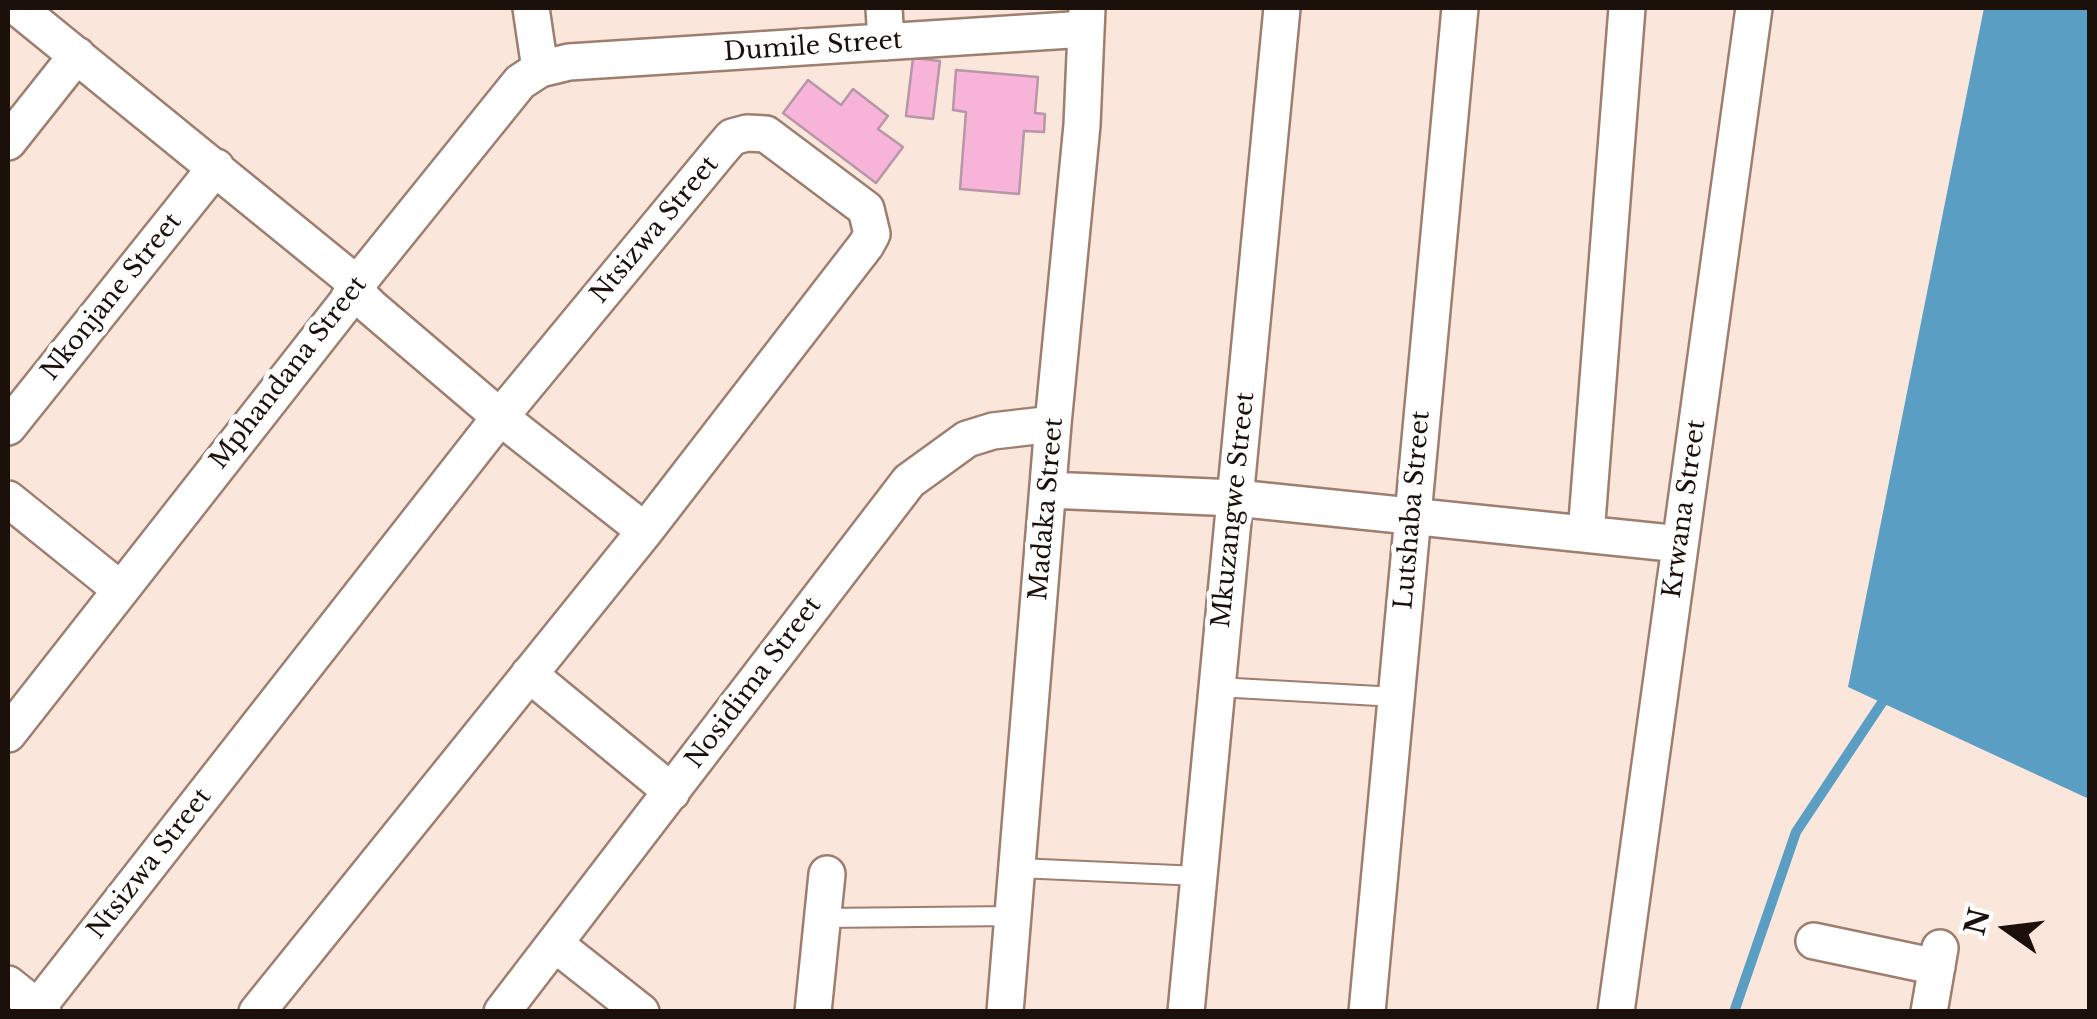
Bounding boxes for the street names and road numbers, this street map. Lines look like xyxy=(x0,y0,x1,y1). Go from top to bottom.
street label: Dumile Street xyxy=(723,26,903,68)
street label: Ntsizwa Street xyxy=(585,150,725,310)
street label: Nkonjane Street xyxy=(36,208,188,386)
street label: Mphandana Street xyxy=(204,271,374,475)
street label: Mkuzangwe Street xyxy=(1207,391,1261,629)
street label: Lutshaba Street xyxy=(1389,409,1437,611)
street label: Madaka Street xyxy=(1024,416,1070,602)
street label: Krwana Street xyxy=(1658,418,1712,600)
street label: Nosidima Street xyxy=(680,592,828,774)
street label: Ntsizwa Street xyxy=(82,783,218,945)

